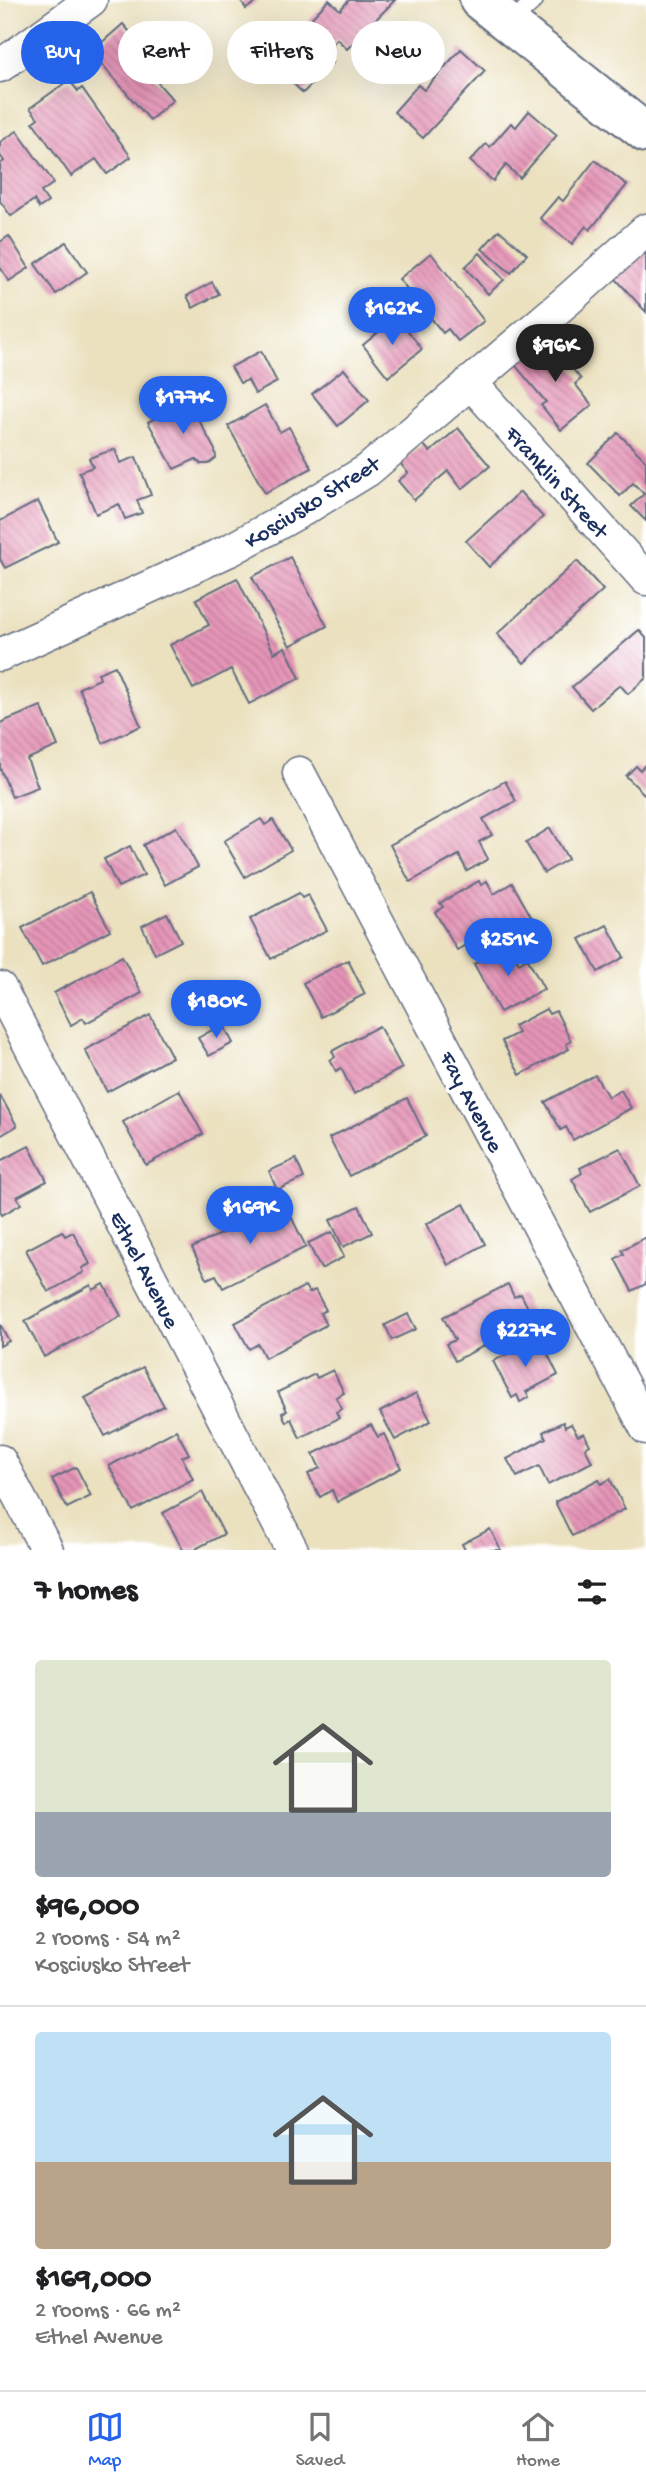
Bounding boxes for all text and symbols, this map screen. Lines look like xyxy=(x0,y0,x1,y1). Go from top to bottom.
chip: Buy xyxy=(21,21,104,84)
chip: Rent xyxy=(118,21,213,84)
chip: Filters xyxy=(227,21,337,84)
chip: New xyxy=(351,21,445,84)
pin: $162K xyxy=(343,288,441,347)
text: $162K xyxy=(364,296,420,323)
pin: $96K xyxy=(514,324,596,384)
text: $96K xyxy=(532,333,578,360)
pin: $177K xyxy=(134,376,232,436)
text: $177K xyxy=(155,385,211,412)
street label: Franklin Street xyxy=(497,421,614,546)
street label: Kosciusko Street xyxy=(240,451,387,556)
pin: $251K xyxy=(459,918,557,978)
text: $251K xyxy=(480,927,536,954)
pin: $180K xyxy=(167,981,265,1040)
text: $180K xyxy=(187,989,245,1016)
street label: Fay Avenue xyxy=(432,1047,508,1159)
pin: $169K xyxy=(201,1186,299,1246)
text: $169K xyxy=(222,1195,278,1222)
street label: Ethel Avenue xyxy=(102,1208,184,1335)
pin: $227K xyxy=(476,1310,574,1369)
text: $227K xyxy=(496,1318,554,1345)
icon: filters xyxy=(573,1573,611,1611)
text: 7 homes xyxy=(35,1575,137,1610)
icon: home xyxy=(260,1705,386,1831)
text: $96,000 xyxy=(35,1891,139,1926)
text: 2 rooms · 54 m² xyxy=(35,1926,181,1953)
text: Kosciusko Street xyxy=(35,1953,189,1980)
icon: home xyxy=(260,2077,386,2203)
text: $169,000 xyxy=(35,2263,151,2298)
text: 2 rooms · 66 m² xyxy=(35,2298,181,2325)
text: Ethel Avenue xyxy=(35,2325,163,2352)
tab: Map xyxy=(86,2408,124,2473)
tab: Saved xyxy=(296,2408,344,2473)
tab: Home xyxy=(516,2408,560,2473)

